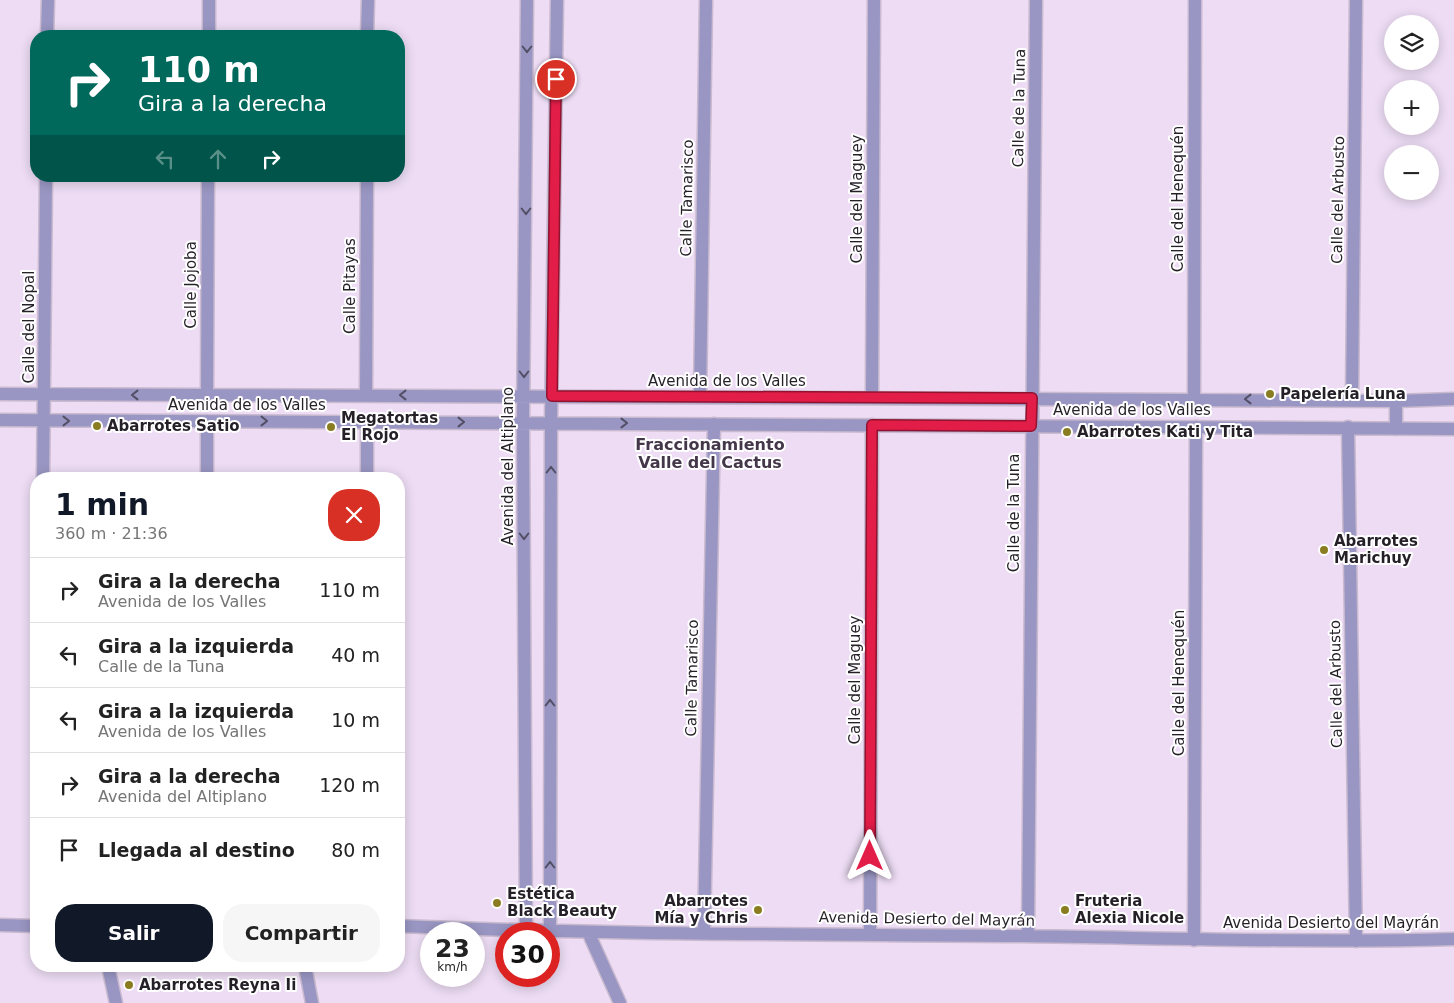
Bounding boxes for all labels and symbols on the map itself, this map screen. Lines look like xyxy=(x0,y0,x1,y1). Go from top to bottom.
one-way arrow xyxy=(522,45,532,53)
street label: Calle de la Tuna xyxy=(1009,48,1029,168)
pin xyxy=(535,58,577,100)
street label: Calle del Henequén xyxy=(1169,126,1187,272)
street label: Calle del Maguey xyxy=(848,134,866,263)
street label: Calle del Arbusto xyxy=(1328,136,1348,264)
street label: Calle Tamarisco xyxy=(677,139,697,257)
one-way arrow xyxy=(521,208,531,215)
street label: Calle Pitayas xyxy=(341,238,359,334)
street label: Calle Jojoba xyxy=(182,241,200,329)
street label: Calle del Nopal xyxy=(20,271,38,383)
one-way arrow xyxy=(519,370,529,378)
street label: Avenida de los Valles xyxy=(648,372,806,390)
place label: Papelería Luna xyxy=(1280,385,1406,403)
street label: Avenida del Altiplano xyxy=(499,387,517,545)
marker: Papelería Luna xyxy=(1264,388,1276,400)
one-way arrow xyxy=(131,390,139,400)
one-way arrow xyxy=(399,390,407,401)
one-way arrow xyxy=(1244,394,1252,404)
street label: Avenida de los Valles xyxy=(168,396,326,414)
street label: Avenida de los Valles xyxy=(1053,401,1211,419)
place label: Megatortas El Rojo xyxy=(341,409,438,444)
one-way arrow xyxy=(62,416,70,426)
one-way arrow xyxy=(260,416,268,426)
place label: Abarrotes Satio xyxy=(107,417,240,435)
one-way arrow xyxy=(457,417,465,428)
one-way arrow xyxy=(620,418,628,428)
marker: Abarrotes Satio xyxy=(91,420,103,432)
marker: Megatortas El Rojo xyxy=(325,421,337,433)
place label: Abarrotes Kati y Tita xyxy=(1077,423,1253,441)
marker: Abarrotes Kati y Tita xyxy=(1061,426,1073,438)
district label: Fraccionamiento Valle del Cactus xyxy=(635,435,785,472)
street label: Calle de la Tuna xyxy=(1005,454,1023,572)
one-way arrow xyxy=(546,466,556,474)
one-way arrow xyxy=(519,532,529,540)
place label: Abarrotes Marichuy xyxy=(1334,532,1418,567)
marker: Abarrotes Marichuy xyxy=(1318,544,1330,556)
street label: Calle del Henequén xyxy=(1170,610,1188,756)
street label: Calle del Maguey xyxy=(846,615,864,744)
street label: Calle Tamarisco xyxy=(682,619,702,737)
street label: Calle del Arbusto xyxy=(1326,620,1346,748)
one-way arrow xyxy=(545,698,555,706)
position arrow xyxy=(843,829,895,881)
one-way arrow xyxy=(545,861,555,868)
place label: Estética Black Beauty xyxy=(507,885,617,920)
place label: Abarrotes Mía y Chris xyxy=(654,892,748,927)
place label: Fruteria Alexia Nicole xyxy=(1075,892,1184,927)
marker: Estética Black Beauty xyxy=(491,897,503,909)
marker: Abarrotes Mía y Chris xyxy=(752,904,764,916)
marker: Fruteria Alexia Nicole xyxy=(1059,904,1071,916)
street label: Avenida Desierto del Mayrán xyxy=(819,908,1035,930)
street label: Avenida Desierto del Mayrán xyxy=(1223,914,1439,932)
speed limit sign: 30 xyxy=(495,922,560,987)
place label: Abarrotes Reyna Ii xyxy=(139,976,296,994)
marker: Abarrotes Reyna Ii xyxy=(123,979,135,991)

